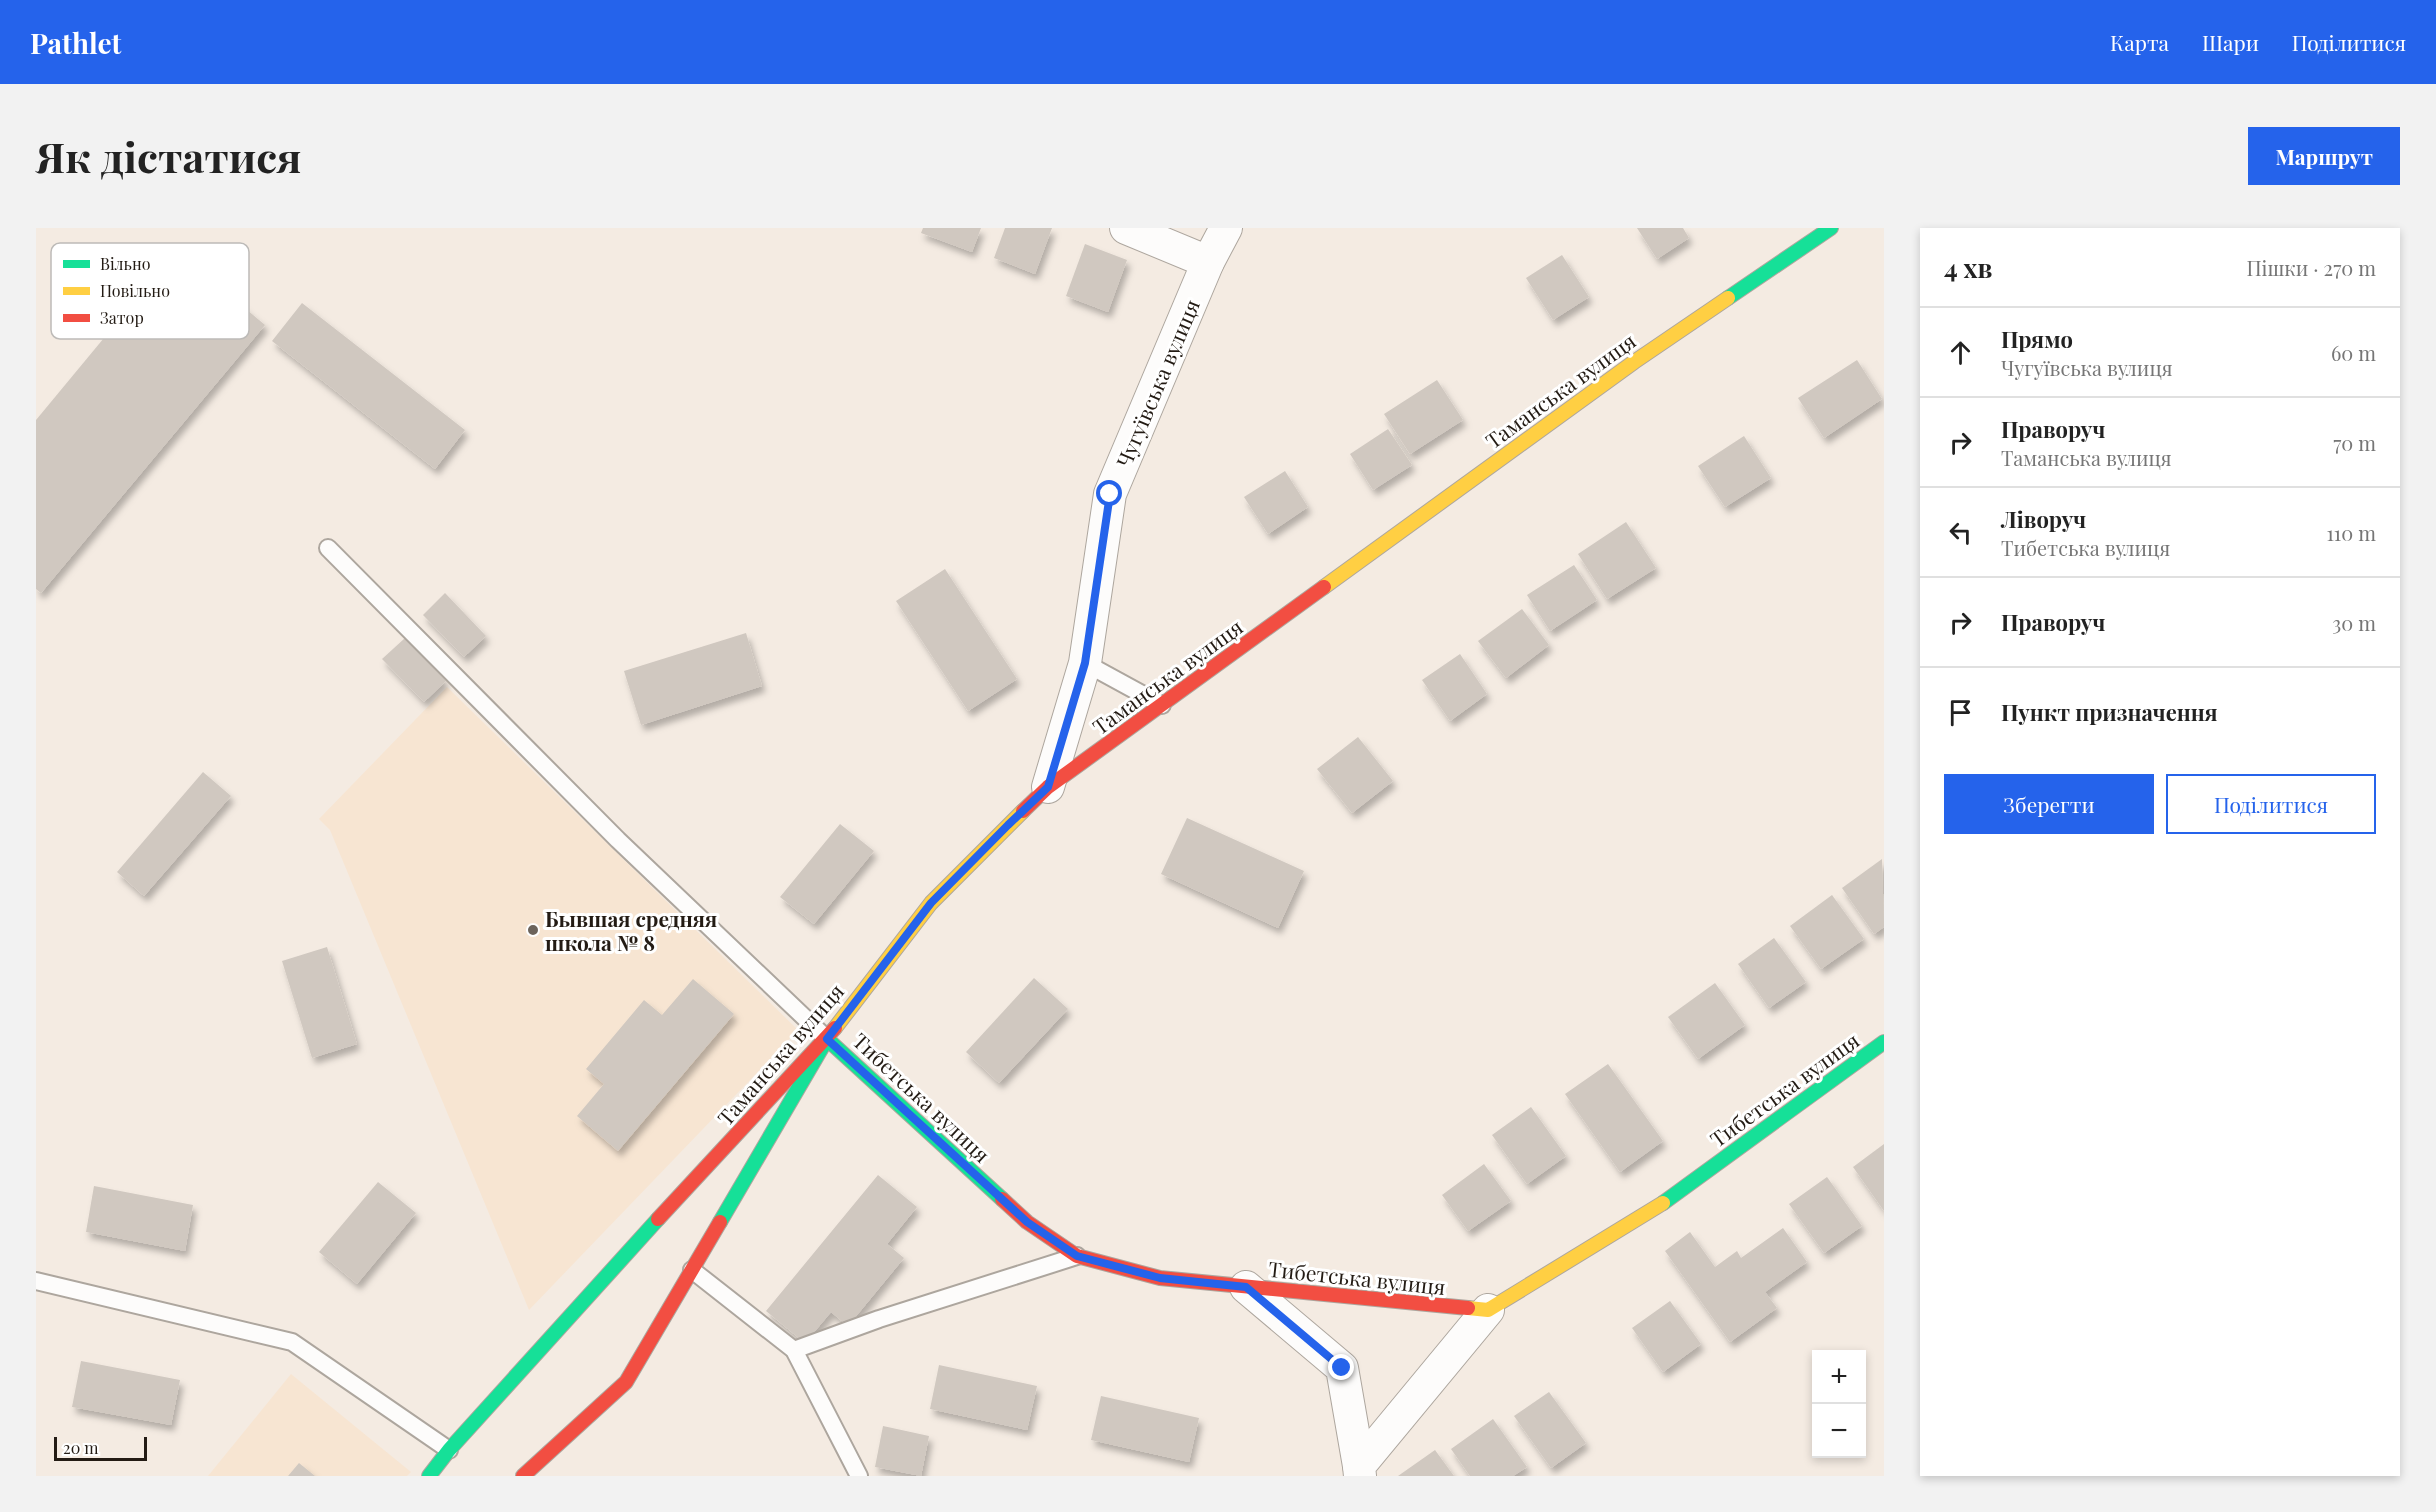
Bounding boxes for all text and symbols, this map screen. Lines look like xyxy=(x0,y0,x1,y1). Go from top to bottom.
text: Pathlet xyxy=(30,24,121,61)
text: Карта xyxy=(2110,28,2169,56)
text: Шари xyxy=(2202,28,2259,56)
text: Поділитися xyxy=(2292,28,2406,56)
button: Маршрут xyxy=(2248,127,2400,185)
text: Як дістатися xyxy=(36,128,301,184)
legend xyxy=(51,243,249,339)
text: 4 хв xyxy=(1944,250,1992,285)
text: Вільно xyxy=(100,253,151,274)
text: Пішки · 270 m xyxy=(2246,254,2376,281)
text: Повільно xyxy=(100,280,170,301)
street label: Чугуївська вулиця xyxy=(1109,295,1205,471)
text: Затор xyxy=(100,307,144,328)
text: Прямо xyxy=(2001,324,2073,354)
street label: Таманська вулиця xyxy=(1479,326,1641,454)
icon: ahead xyxy=(1944,336,1977,369)
text: 60 m xyxy=(2331,339,2376,366)
text: Чугуївська вулиця xyxy=(2001,354,2172,381)
text: Праворуч xyxy=(2001,414,2105,444)
icon: right xyxy=(1944,426,1977,459)
text: 70 m xyxy=(2333,429,2376,456)
text: Таманська вулиця xyxy=(2001,444,2171,471)
route start xyxy=(1096,480,1122,506)
text: Ліворуч xyxy=(2001,504,2086,534)
icon: left xyxy=(1944,516,1977,549)
text: 110 m xyxy=(2326,519,2376,546)
text: Тибетська вулиця xyxy=(2001,534,2170,561)
icon: right xyxy=(1944,606,1977,639)
text: Праворуч xyxy=(2001,607,2105,637)
text: 30 m xyxy=(2332,609,2376,636)
street label: Таманська вулиця xyxy=(1086,612,1248,740)
icon: arrive xyxy=(1944,696,1977,729)
text: Пункт призначення xyxy=(2001,697,2218,727)
button: Зберегти xyxy=(1944,774,2154,834)
button: Поділитися xyxy=(2166,774,2376,834)
place label: Бывшая средняя школа № 8 xyxy=(545,904,717,956)
marker: Бывшая средняя школа № 8 xyxy=(526,923,540,937)
street label: Таманська вулиця xyxy=(711,977,849,1131)
street label: Тибетська вулиця xyxy=(1704,1025,1864,1153)
street label: Тибетська вулиця xyxy=(847,1026,997,1168)
street label: Тибетська вулиця xyxy=(1267,1254,1447,1300)
map controls xyxy=(1812,1350,1866,1458)
button: + xyxy=(1812,1350,1866,1404)
route end xyxy=(1328,1354,1354,1380)
button: − xyxy=(1812,1404,1866,1458)
scale bar xyxy=(54,1434,147,1462)
text: 20 m xyxy=(63,1437,98,1458)

